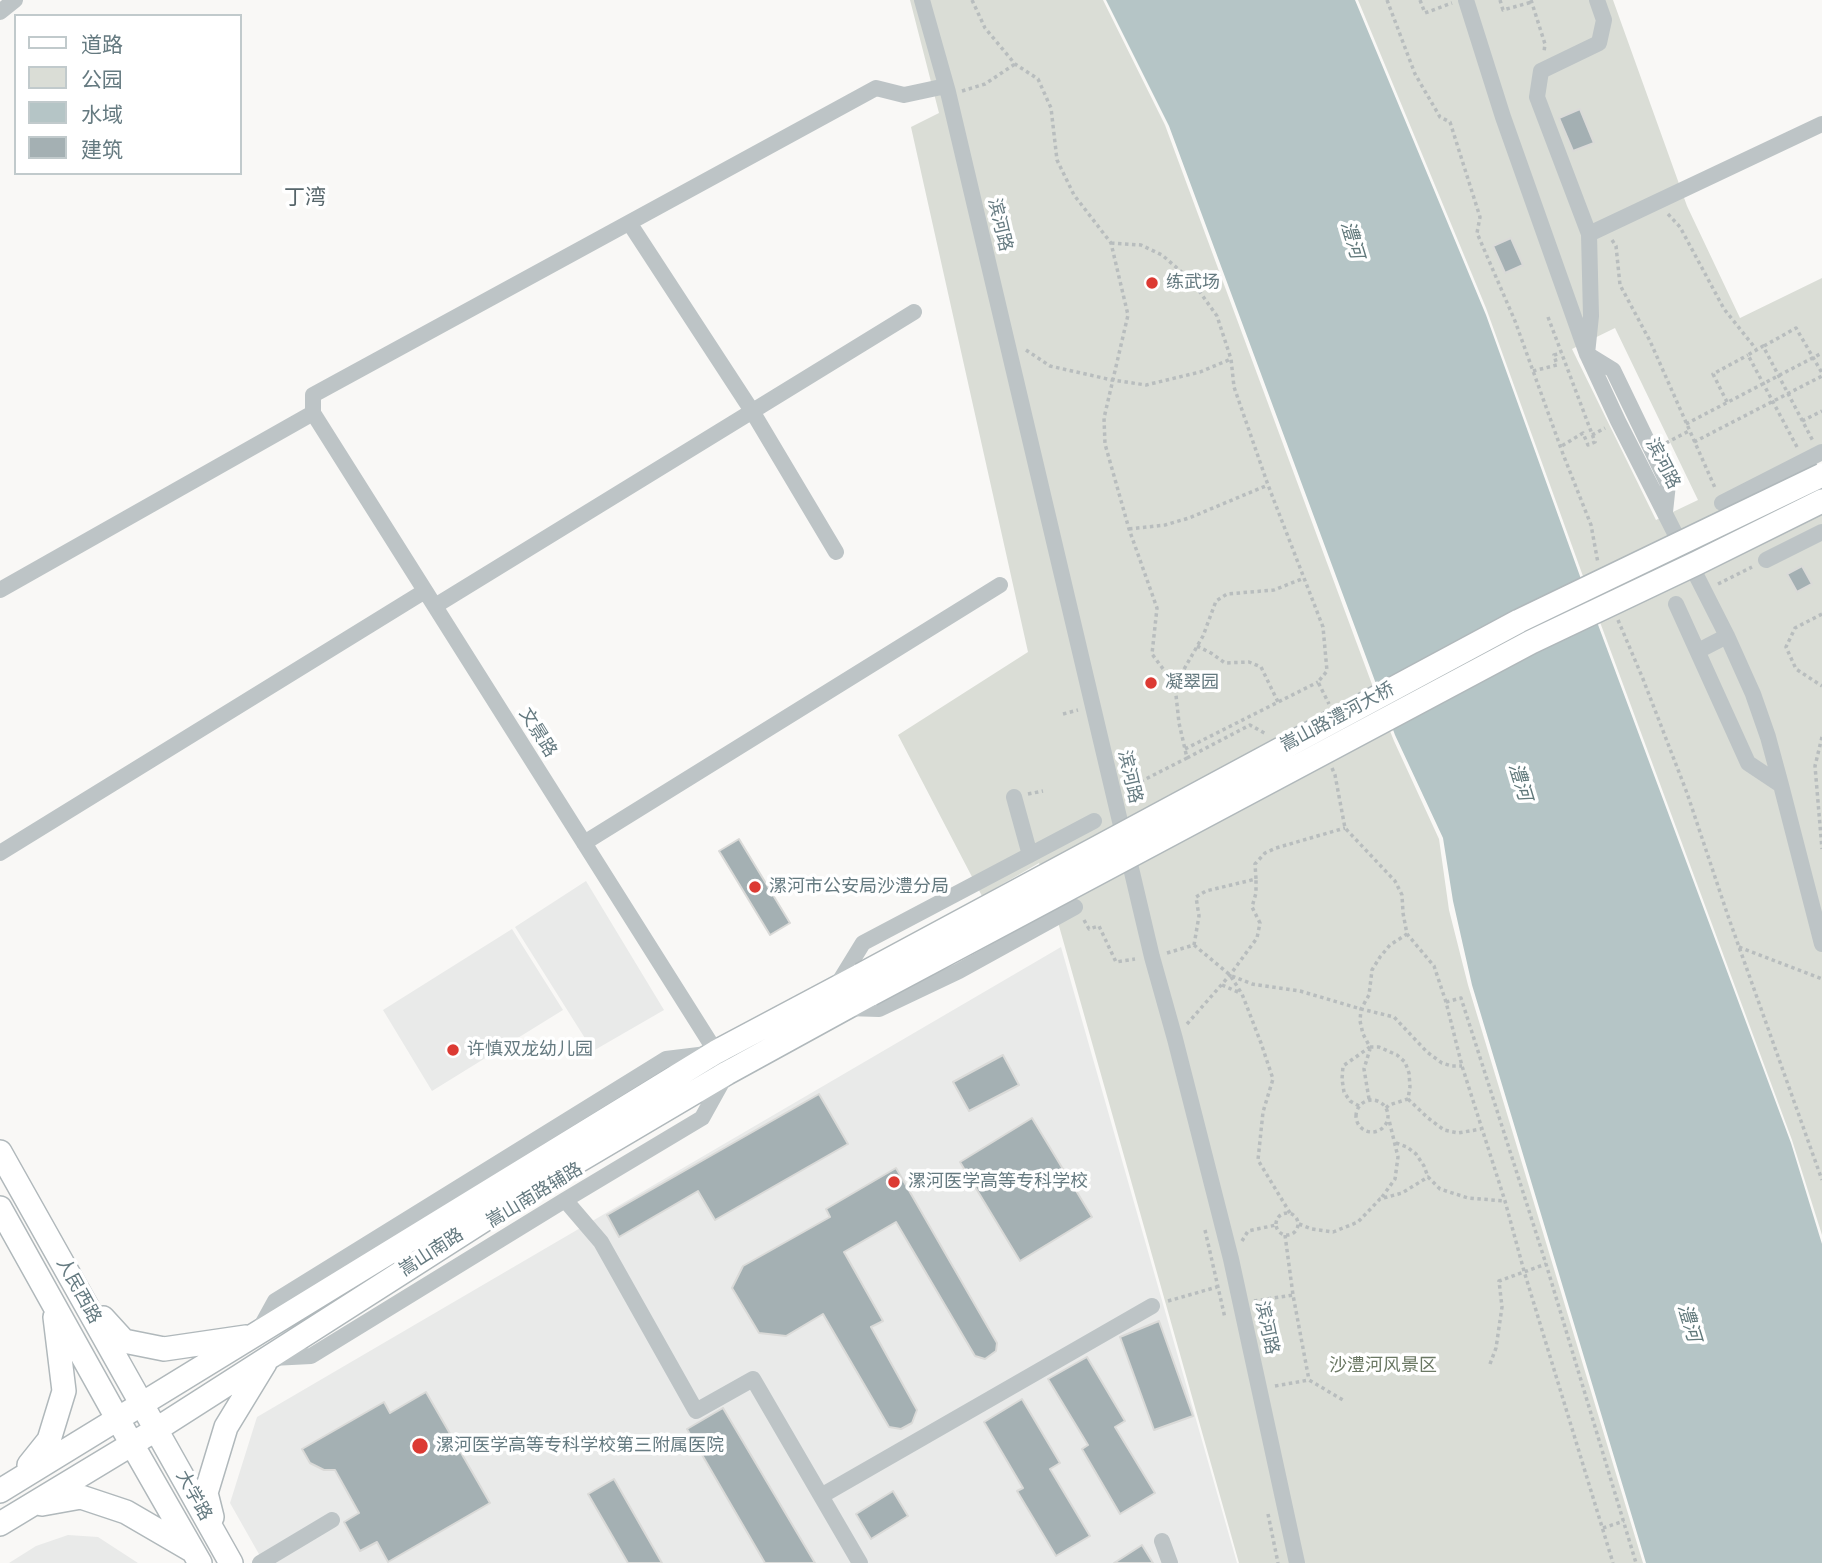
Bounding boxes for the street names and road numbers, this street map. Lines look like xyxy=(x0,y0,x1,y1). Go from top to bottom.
street label: 滨河路 xyxy=(982,196,1016,254)
street label: 滨河路 xyxy=(1640,435,1684,493)
street label: 嵩山路澧河大桥 xyxy=(1277,679,1399,757)
street label: 文景路 xyxy=(514,704,560,762)
street label: 滨河路 xyxy=(1112,748,1146,806)
street label: 嵩山南路辅路 xyxy=(483,1159,587,1233)
street label: 嵩山南路 xyxy=(396,1224,468,1282)
street label: 人民西路 xyxy=(51,1254,105,1328)
street label: 滨河路 xyxy=(1250,1299,1282,1357)
street label: 大学路 xyxy=(170,1467,216,1525)

